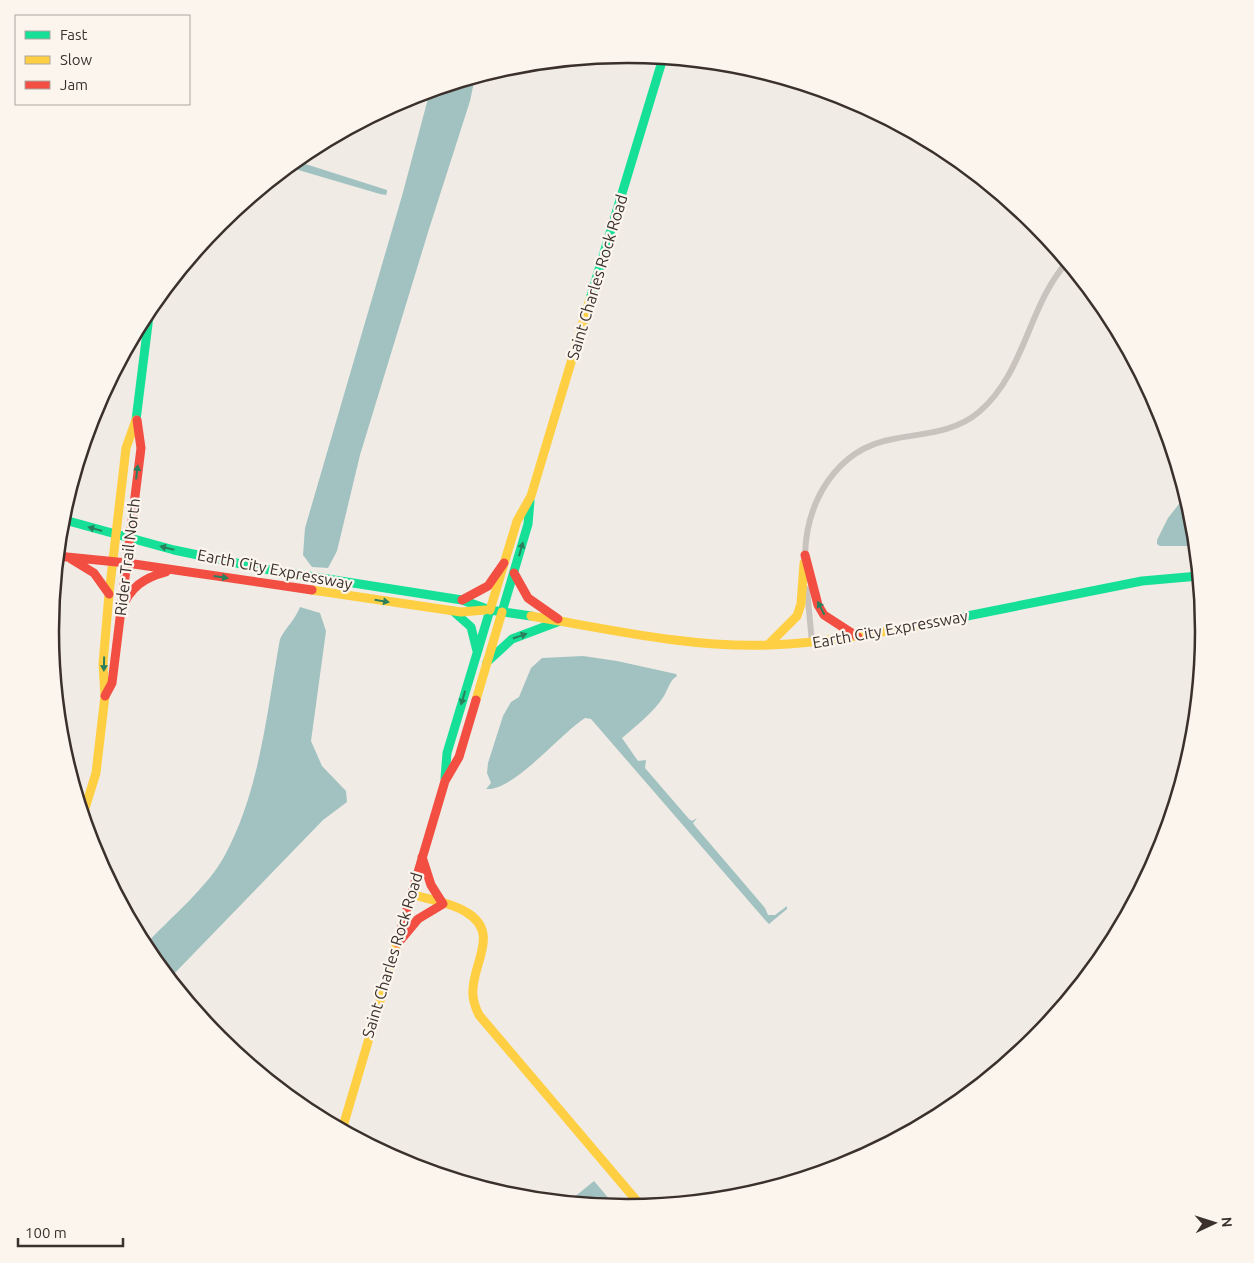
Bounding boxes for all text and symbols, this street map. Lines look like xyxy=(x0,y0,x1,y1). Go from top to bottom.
legend xyxy=(15,15,190,105)
text: Fast xyxy=(60,26,88,43)
text: Slow xyxy=(60,51,93,68)
text: Jam xyxy=(60,76,88,93)
street label: Saint Charles Rock Road xyxy=(563,192,631,362)
one-way arrow xyxy=(133,464,141,480)
street label: Rider Trail North xyxy=(111,497,143,617)
one-way arrow xyxy=(88,524,103,532)
one-way arrow xyxy=(518,541,526,556)
one-way arrow xyxy=(159,544,174,552)
street label: Earth City Expressway xyxy=(196,545,354,593)
one-way arrow xyxy=(214,573,230,581)
one-way arrow xyxy=(374,597,390,605)
one-way arrow xyxy=(817,601,825,615)
street label: Earth City Expressway xyxy=(811,606,969,652)
one-way arrow xyxy=(513,632,528,640)
one-way arrow xyxy=(99,656,107,672)
one-way arrow xyxy=(459,690,467,705)
street label: Saint Charles Rock Road xyxy=(358,870,426,1040)
north arrow xyxy=(1189,1198,1239,1248)
scale bar xyxy=(18,1216,122,1248)
text: N xyxy=(1219,1216,1235,1228)
text: 100 m xyxy=(25,1224,67,1241)

